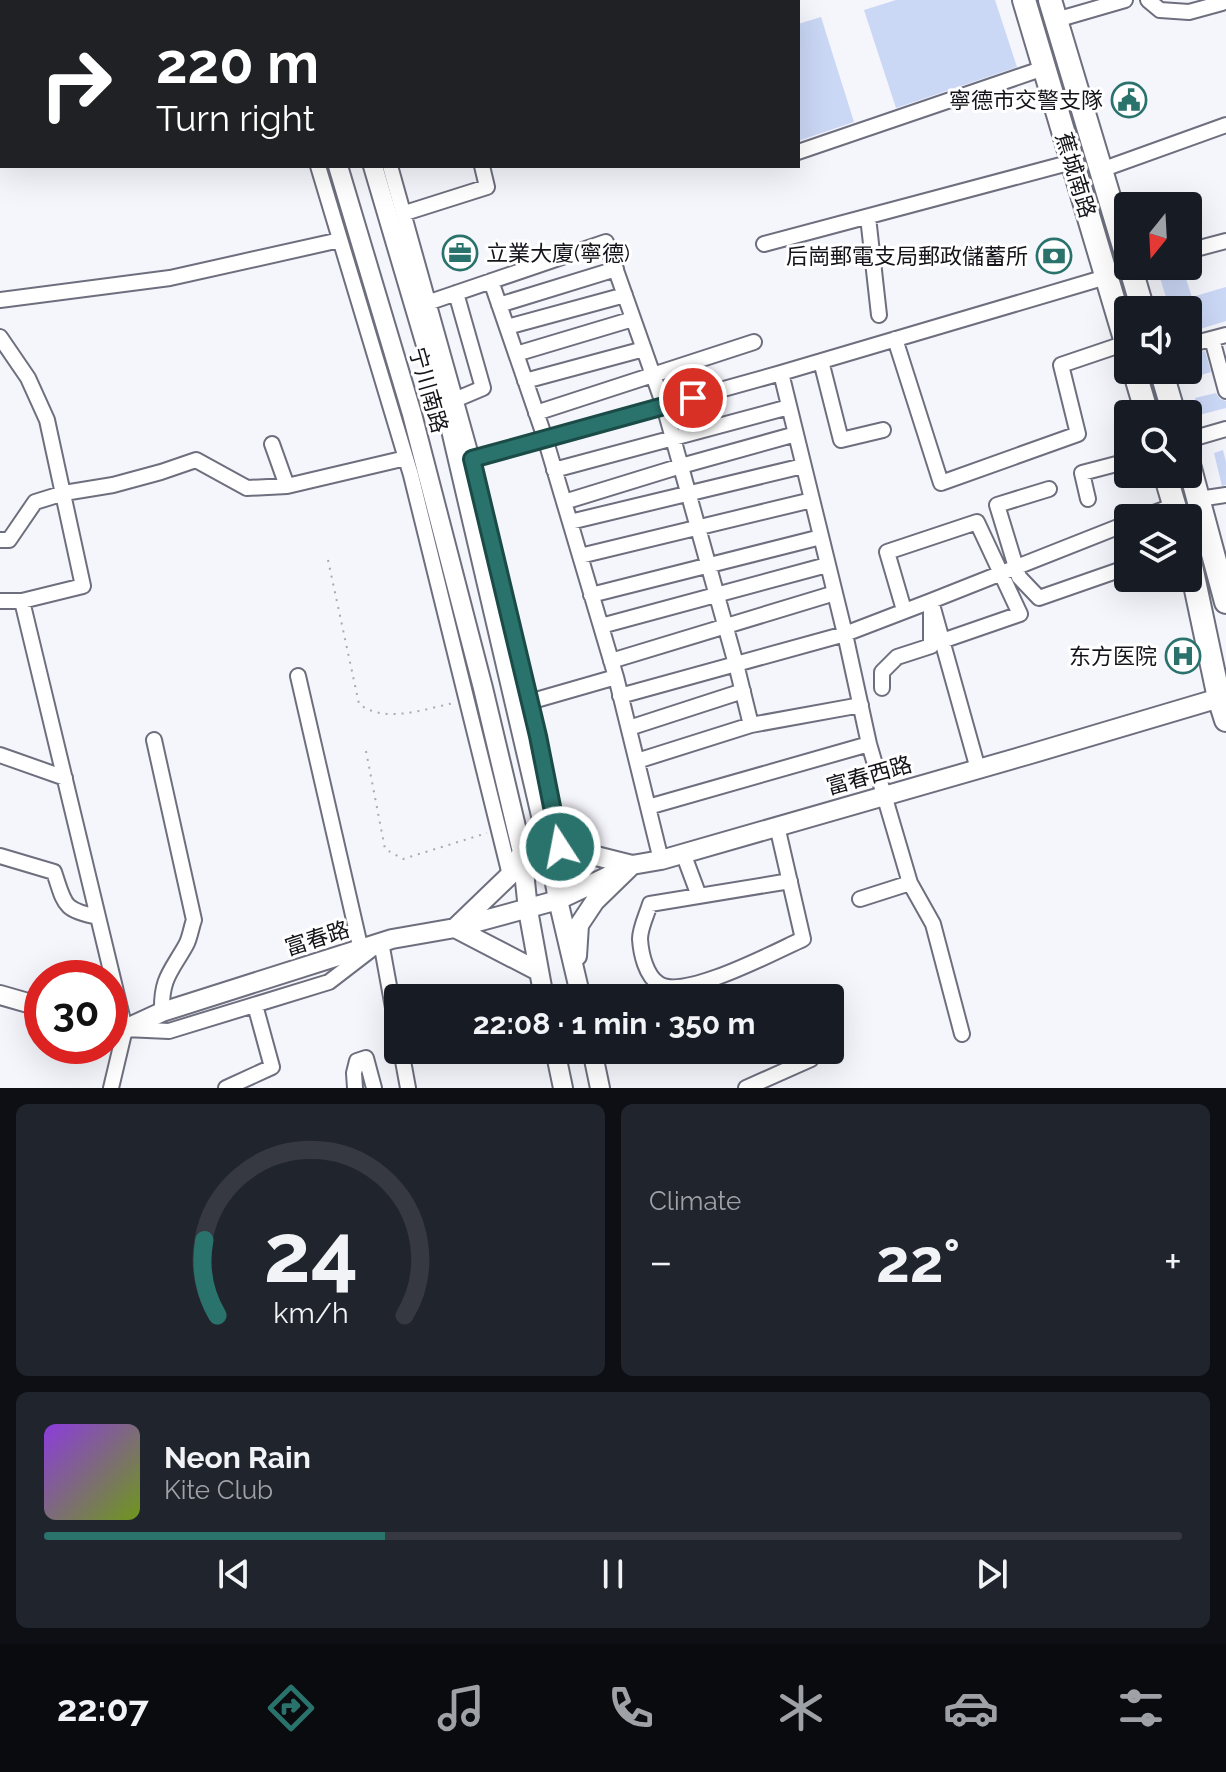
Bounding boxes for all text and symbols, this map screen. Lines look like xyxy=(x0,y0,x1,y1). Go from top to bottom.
text: 220 m xyxy=(156,30,319,96)
icon: right xyxy=(24,32,128,136)
public building icon: 寧德市交警支隊 xyxy=(1110,81,1148,119)
place label: 寧德市交警支隊 xyxy=(949,87,1103,113)
text: Turn right xyxy=(156,97,315,139)
street label: 蕉城南路 xyxy=(1051,129,1101,221)
north arrow xyxy=(1114,192,1202,280)
map controls xyxy=(1114,192,1202,592)
office icon: 立業大廈(寧德) xyxy=(441,234,479,272)
bank icon: 后崗郵電支局郵政儲蓄所 xyxy=(1035,237,1073,275)
place label: 立業大廈(寧德) xyxy=(486,240,630,266)
place label: 后崗郵電支局郵政儲蓄所 xyxy=(786,243,1028,269)
button: sound xyxy=(1114,296,1202,384)
street label: 宁川南路 xyxy=(404,344,454,436)
pin xyxy=(659,364,727,432)
icon: arrive xyxy=(671,376,715,420)
button: search xyxy=(1114,400,1202,488)
button: layers xyxy=(1114,504,1202,592)
hospital icon: 东方医院 xyxy=(1164,637,1202,675)
place label: 东方医院 xyxy=(1069,643,1157,669)
street label: 富春西路 xyxy=(823,750,915,800)
position arrow xyxy=(518,805,602,889)
street label: 富春路 xyxy=(282,915,352,961)
speed limit sign: 30 xyxy=(24,960,128,1064)
text: 22:08 · 1 min · 350 m xyxy=(473,1006,755,1041)
text: Climate xyxy=(649,1186,741,1216)
text: 24 xyxy=(263,1204,358,1301)
text: 22° xyxy=(876,1226,960,1296)
text: − xyxy=(649,1236,673,1287)
text: + xyxy=(1164,1236,1182,1287)
text: km/h xyxy=(273,1296,348,1330)
text: Neon Rain xyxy=(164,1440,311,1475)
text: Kite Club xyxy=(164,1475,273,1505)
icon: previous xyxy=(212,1552,256,1596)
icon: pause xyxy=(591,1552,635,1596)
icon: next xyxy=(970,1552,1014,1596)
icon: directions xyxy=(263,1680,319,1736)
icon: music xyxy=(433,1680,489,1736)
icon: phone xyxy=(603,1680,659,1736)
icon: climate xyxy=(773,1680,829,1736)
icon: car xyxy=(943,1680,999,1736)
icon: filters xyxy=(1113,1680,1169,1736)
text: 22:07 xyxy=(57,1687,149,1729)

